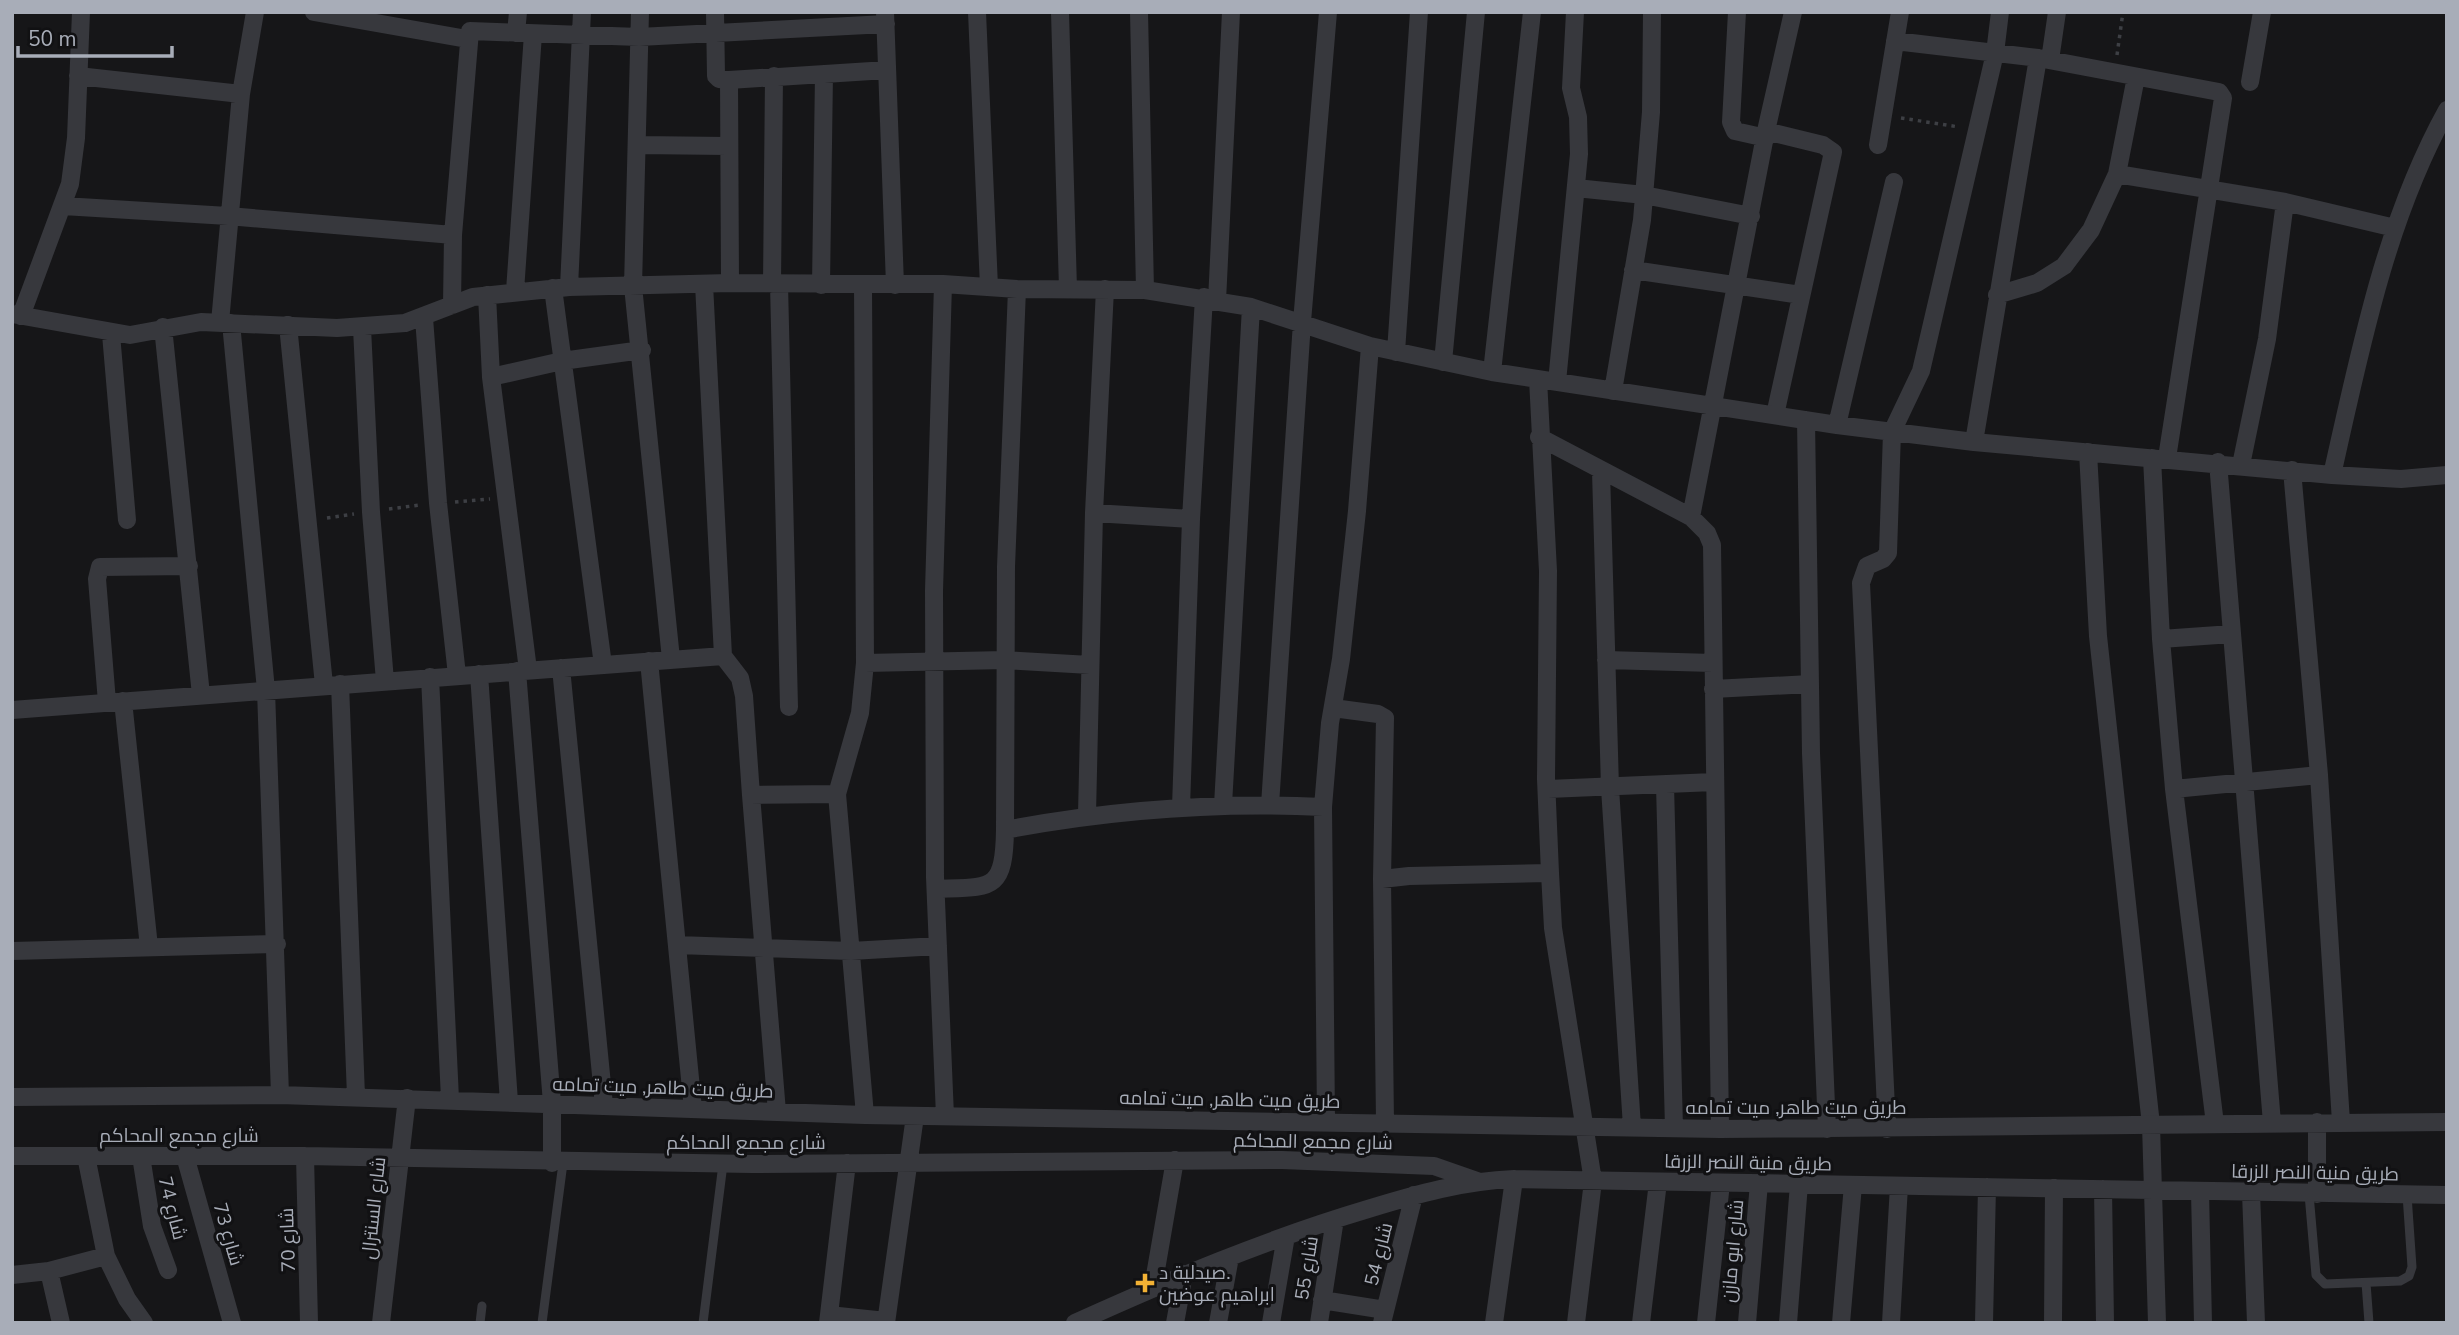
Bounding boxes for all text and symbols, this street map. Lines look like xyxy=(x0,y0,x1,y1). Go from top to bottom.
scale bar xyxy=(18,14,172,58)
text: 50 m xyxy=(28,25,77,53)
street label: طريق ميت طاهر, ميت تمامه xyxy=(552,1071,774,1105)
street label: طريق ميت طاهر, ميت تمامه xyxy=(1119,1085,1341,1115)
street label: طريق ميت طاهر, ميت تمامه xyxy=(1685,1095,1907,1121)
street label: شارع مجمع المحاكم xyxy=(99,1123,259,1149)
street label: شارع مجمع المحاكم xyxy=(1233,1128,1393,1156)
street label: شارع مجمع المحاكم xyxy=(666,1130,826,1156)
street label: طريق منية النصر الزرقا xyxy=(1664,1149,1832,1177)
street label: شارع السنترال xyxy=(356,1156,392,1261)
street label: طريق منية النصر الزرقا xyxy=(2231,1159,2399,1187)
street label: شارع 74 xyxy=(152,1174,192,1243)
street label: شارع ابو مازن xyxy=(1716,1199,1750,1304)
street label: شارع 73 xyxy=(207,1200,249,1269)
street label: شارع 70 xyxy=(274,1207,302,1273)
street label: شارع 54 xyxy=(1359,1220,1399,1289)
street label: شارع 55 xyxy=(1289,1234,1325,1302)
place label: صيدلية د. ابراهيم عوضين xyxy=(1159,1260,1275,1308)
marker: صيدلية د. ابراهيم عوضين xyxy=(1137,1275,1153,1291)

